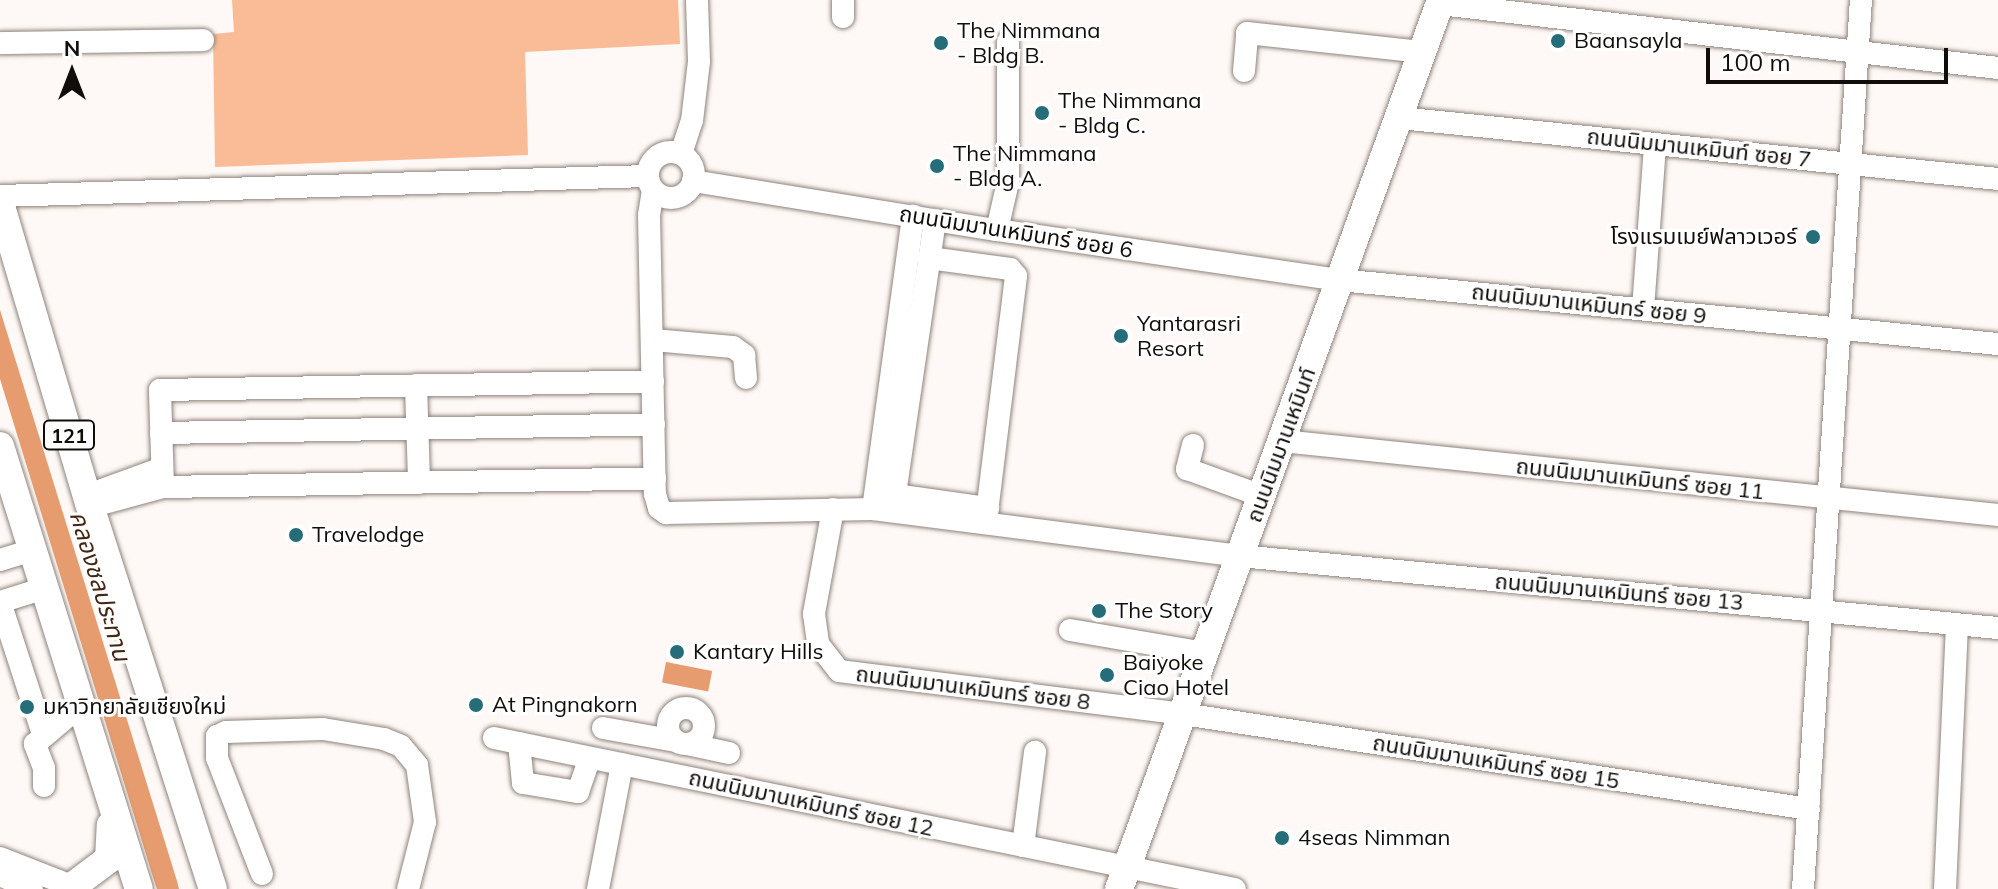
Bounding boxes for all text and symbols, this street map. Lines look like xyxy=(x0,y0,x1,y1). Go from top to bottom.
place label: The Nimmana - Bldg B. xyxy=(957,17,1100,68)
place label: Baansayla xyxy=(1574,28,1682,54)
north arrow xyxy=(32,32,112,112)
marker: Baansayla xyxy=(1549,32,1567,50)
scale bar xyxy=(1710,32,1952,82)
text: N xyxy=(64,34,80,62)
marker: The Nimmana - Bldg B. xyxy=(932,34,950,52)
text: 100 m xyxy=(1720,47,1791,77)
place label: The Nimmana - Bldg C. xyxy=(1058,87,1201,138)
marker: The Nimmana - Bldg C. xyxy=(1033,104,1051,122)
street label: ถนนนิมมานเหมินท์ ซอย 7 xyxy=(1585,123,1813,173)
place label: The Nimmana - Bldg A. xyxy=(953,140,1096,192)
marker: The Nimmana - Bldg A. xyxy=(928,157,946,175)
street label: ถนนนิมมานเหมินทร์ ซอย 6 xyxy=(897,200,1135,264)
place label: โรงแรมเมย์ฟลาวเวอร์ xyxy=(1611,224,1797,250)
marker: โรงแรมเมย์ฟลาวเวอร์ xyxy=(1804,228,1822,246)
street label: ถนนนิมมานเหมินทร์ ซอย 9 xyxy=(1470,279,1708,329)
place label: Yantarasri Resort xyxy=(1137,310,1241,362)
marker: Yantarasri Resort xyxy=(1112,327,1130,345)
street label: ถนนนิมมานเหมินท์ xyxy=(1241,364,1321,526)
road number: 121 xyxy=(43,419,95,451)
street label: ถนนนิมมานเหมินทร์ ซอย 11 xyxy=(1515,453,1765,505)
water label: คลองชลประทาน xyxy=(64,507,136,665)
place label: Travelodge xyxy=(312,522,424,548)
marker: Travelodge xyxy=(287,526,305,544)
street label: ถนนนิมมานเหมินทร์ ซอย 13 xyxy=(1494,568,1744,616)
place label: The Story xyxy=(1115,598,1213,624)
marker: The Story xyxy=(1090,602,1108,620)
place label: Kantary Hills xyxy=(693,639,823,665)
marker: Kantary Hills xyxy=(668,643,686,661)
place label: Baiyoke Ciao Hotel xyxy=(1123,649,1229,700)
street label: ถนนนิมมานเหมินทร์ ซอย 8 xyxy=(854,661,1092,715)
marker: Baiyoke Ciao Hotel xyxy=(1098,666,1116,684)
place label: At Pingnakorn xyxy=(492,692,638,718)
place label: มหาวิทยาลัยเชียงใหม่ xyxy=(43,694,226,720)
marker: At Pingnakorn xyxy=(467,696,485,714)
marker: มหาวิทยาลัยเชียงใหม่ xyxy=(18,698,36,716)
street label: ถนนนิมมานเหมินทร์ ซอย 15 xyxy=(1371,729,1621,795)
street label: ถนนนิมมานเหมินทร์ ซอย 12 xyxy=(686,764,936,842)
place label: 4seas Nimman xyxy=(1298,825,1450,851)
marker: 4seas Nimman xyxy=(1273,829,1291,847)

